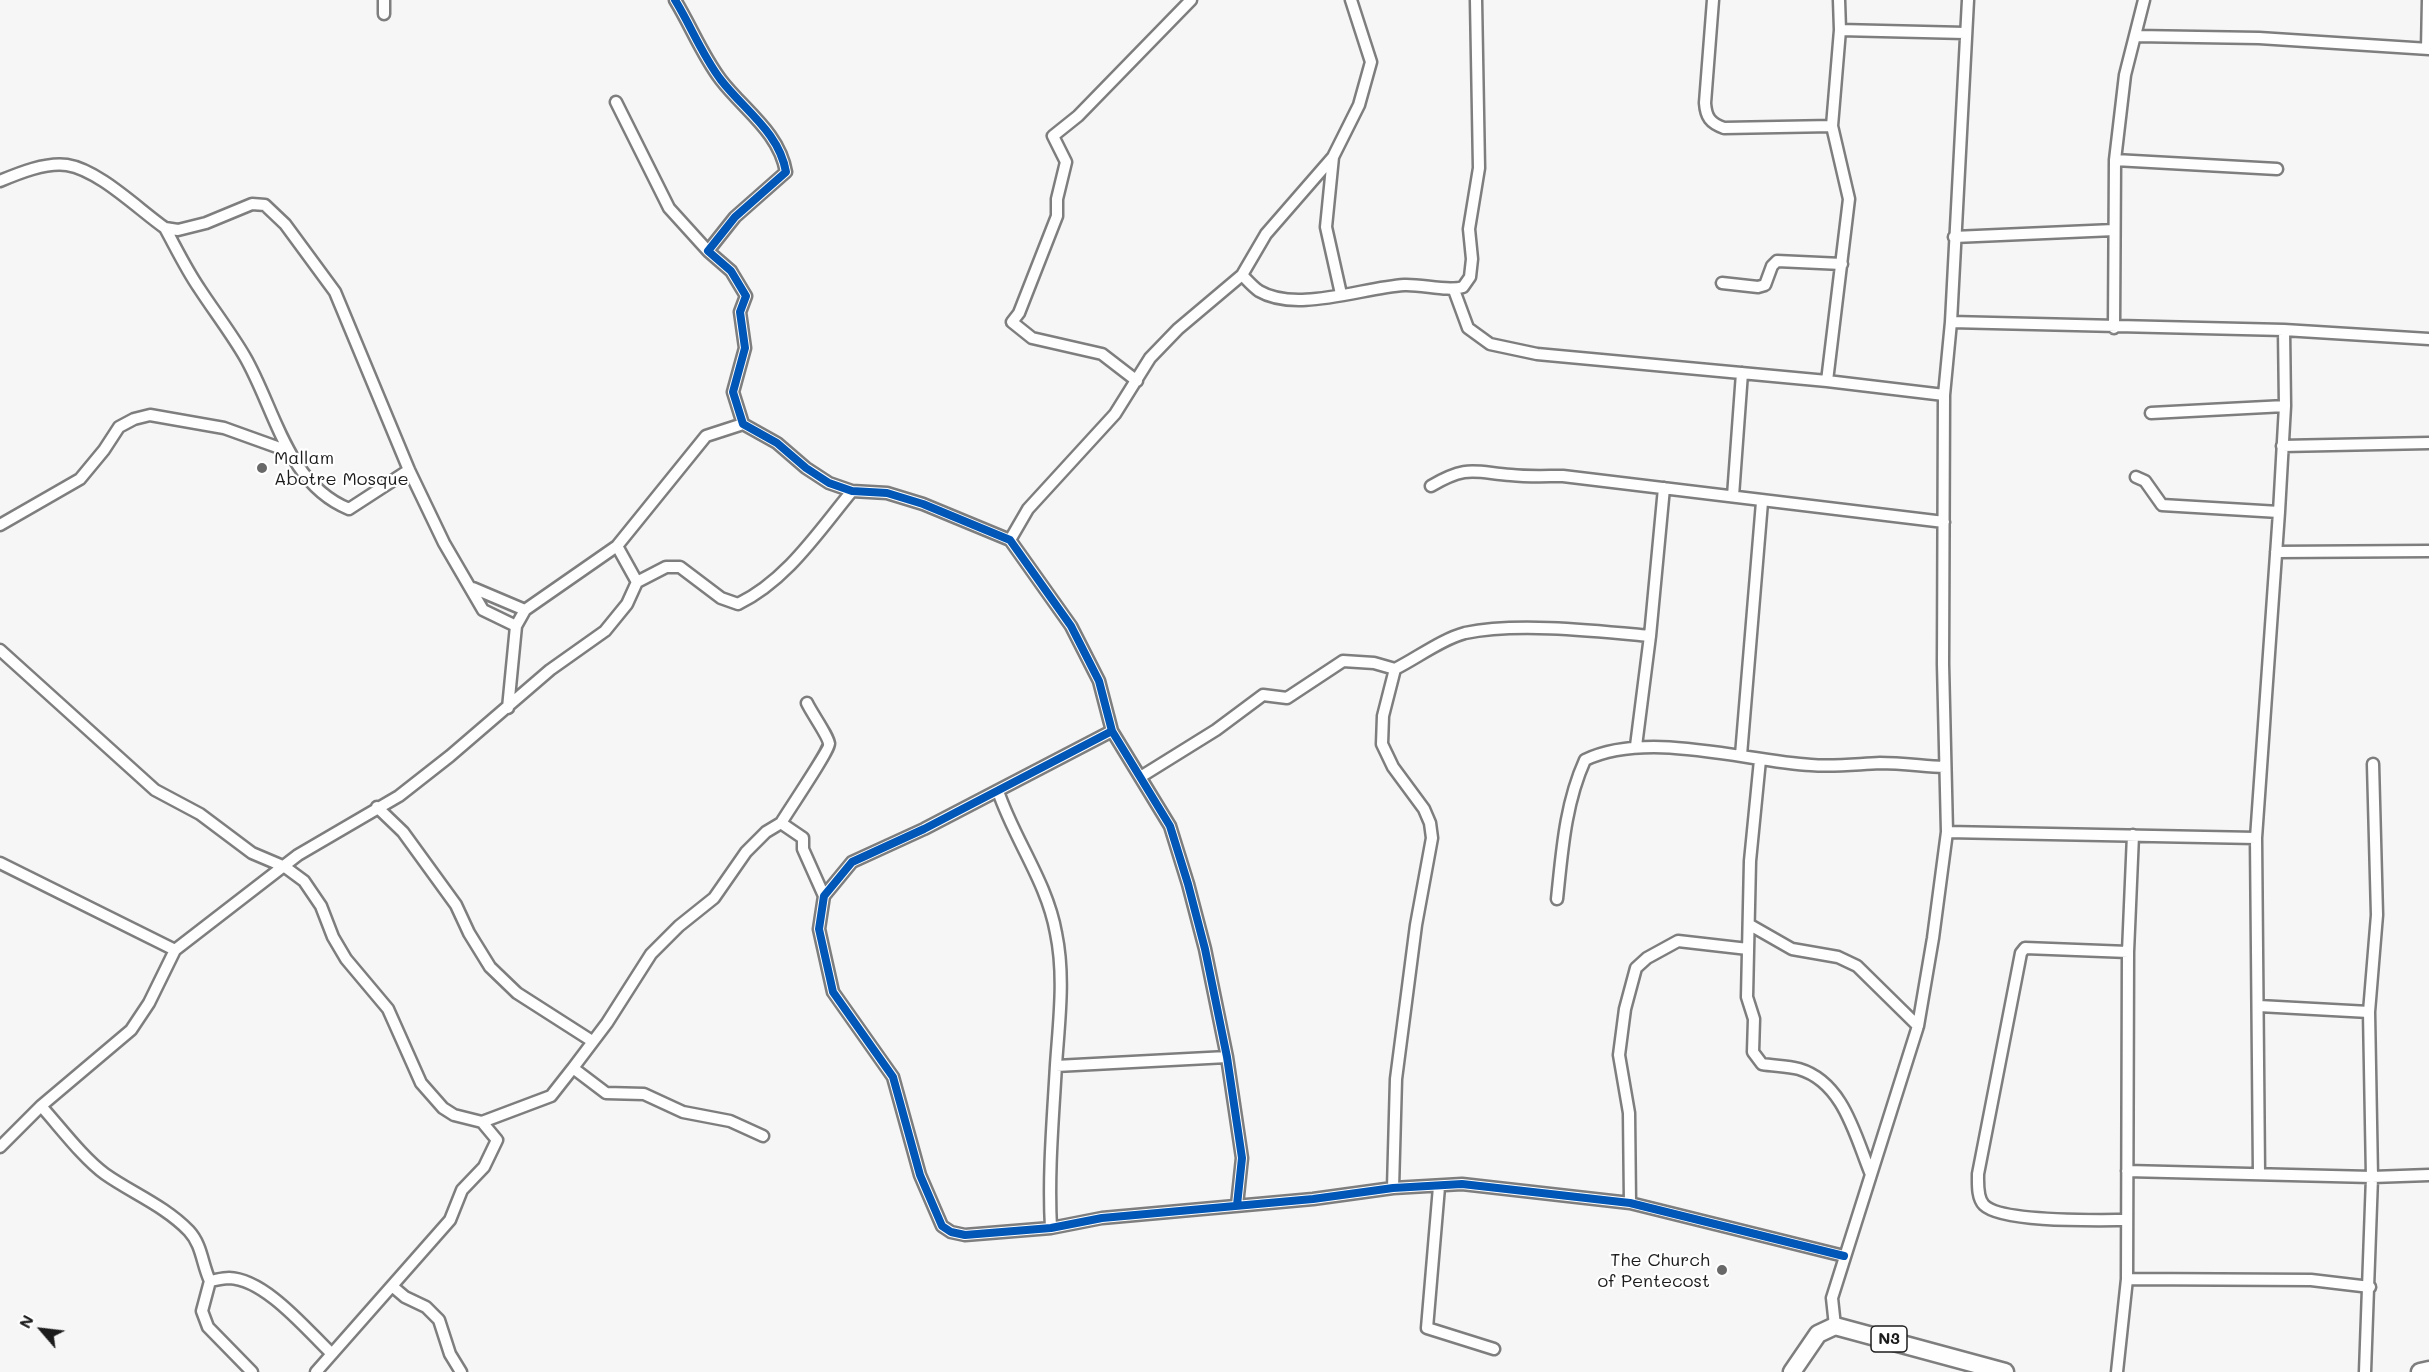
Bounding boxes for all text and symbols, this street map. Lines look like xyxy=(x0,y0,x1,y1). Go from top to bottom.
place label: Mallam Abotre Mosque xyxy=(274,447,409,490)
marker: Mallam Abotre Mosque xyxy=(255,461,269,475)
place label: The Church of Pentecost xyxy=(1597,1249,1710,1292)
marker: The Church of Pentecost xyxy=(1715,1263,1729,1277)
north arrow xyxy=(12,1300,72,1360)
text: N xyxy=(14,1311,38,1332)
road number: N3 xyxy=(1871,1326,1907,1352)

